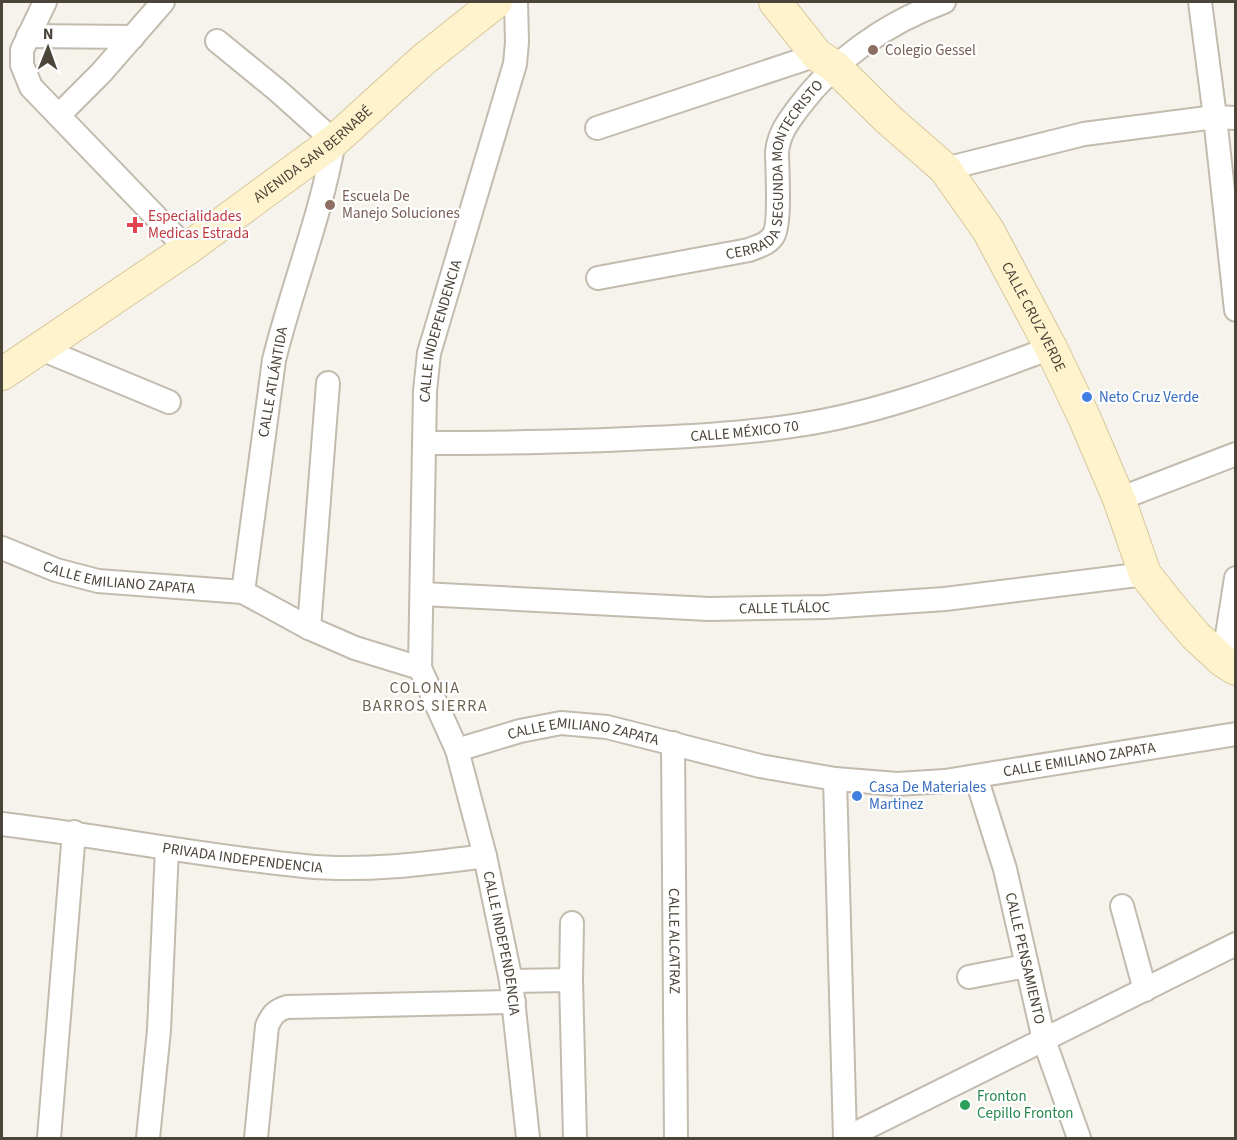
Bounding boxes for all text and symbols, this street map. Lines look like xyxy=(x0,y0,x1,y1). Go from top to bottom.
north arrow xyxy=(18,18,78,78)
text: N xyxy=(43,23,54,45)
place label: Colegio Gessel xyxy=(885,40,976,61)
marker: Colegio Gessel xyxy=(866,43,880,57)
street label: CERRADA SEGUNDA MONTECRISTO xyxy=(724,75,828,265)
street label: AVENIDA SAN BERNABÉ xyxy=(249,101,377,207)
place label: Escuela De Manejo Soluciones xyxy=(342,186,460,224)
marker: Escuela De Manejo Soluciones xyxy=(323,198,337,212)
place label: Especialidades Medicas Estrada xyxy=(148,206,249,244)
marker: Especialidades Medicas Estrada xyxy=(126,216,144,234)
street label: CALLE INDEPENDENCIA xyxy=(414,256,467,403)
street label: CALLE CRUZ VERDE xyxy=(996,258,1071,375)
street label: CALLE ATLÁNTIDA xyxy=(253,324,293,439)
place label: Neto Cruz Verde xyxy=(1099,387,1199,408)
marker: Neto Cruz Verde xyxy=(1080,390,1094,404)
street label: CALLE MÉXICO 70 xyxy=(690,415,800,447)
street label: CALLE EMILIANO ZAPATA xyxy=(40,555,197,599)
street label: CALLE TLÁLOC xyxy=(739,596,831,619)
district label: COLONIA BARROS SIERRA xyxy=(362,677,488,717)
street label: CALLE EMILIANO ZAPATA xyxy=(505,712,662,751)
street label: CALLE EMILIANO ZAPATA xyxy=(1002,737,1158,782)
place label: Casa De Materiales Martinez xyxy=(869,777,986,815)
marker: Casa De Materiales Martinez xyxy=(850,789,864,803)
street label: PRIVADA INDEPENDENCIA xyxy=(161,837,324,878)
street label: CALLE INDEPENDENCIA xyxy=(478,869,525,1017)
street label: CALLE ALCATRAZ xyxy=(664,888,685,994)
street label: CALLE PENSAMIENTO xyxy=(1000,890,1051,1026)
place label: Fronton Cepillo Fronton xyxy=(977,1086,1074,1124)
marker: Fronton Cepillo Fronton xyxy=(958,1098,972,1112)

